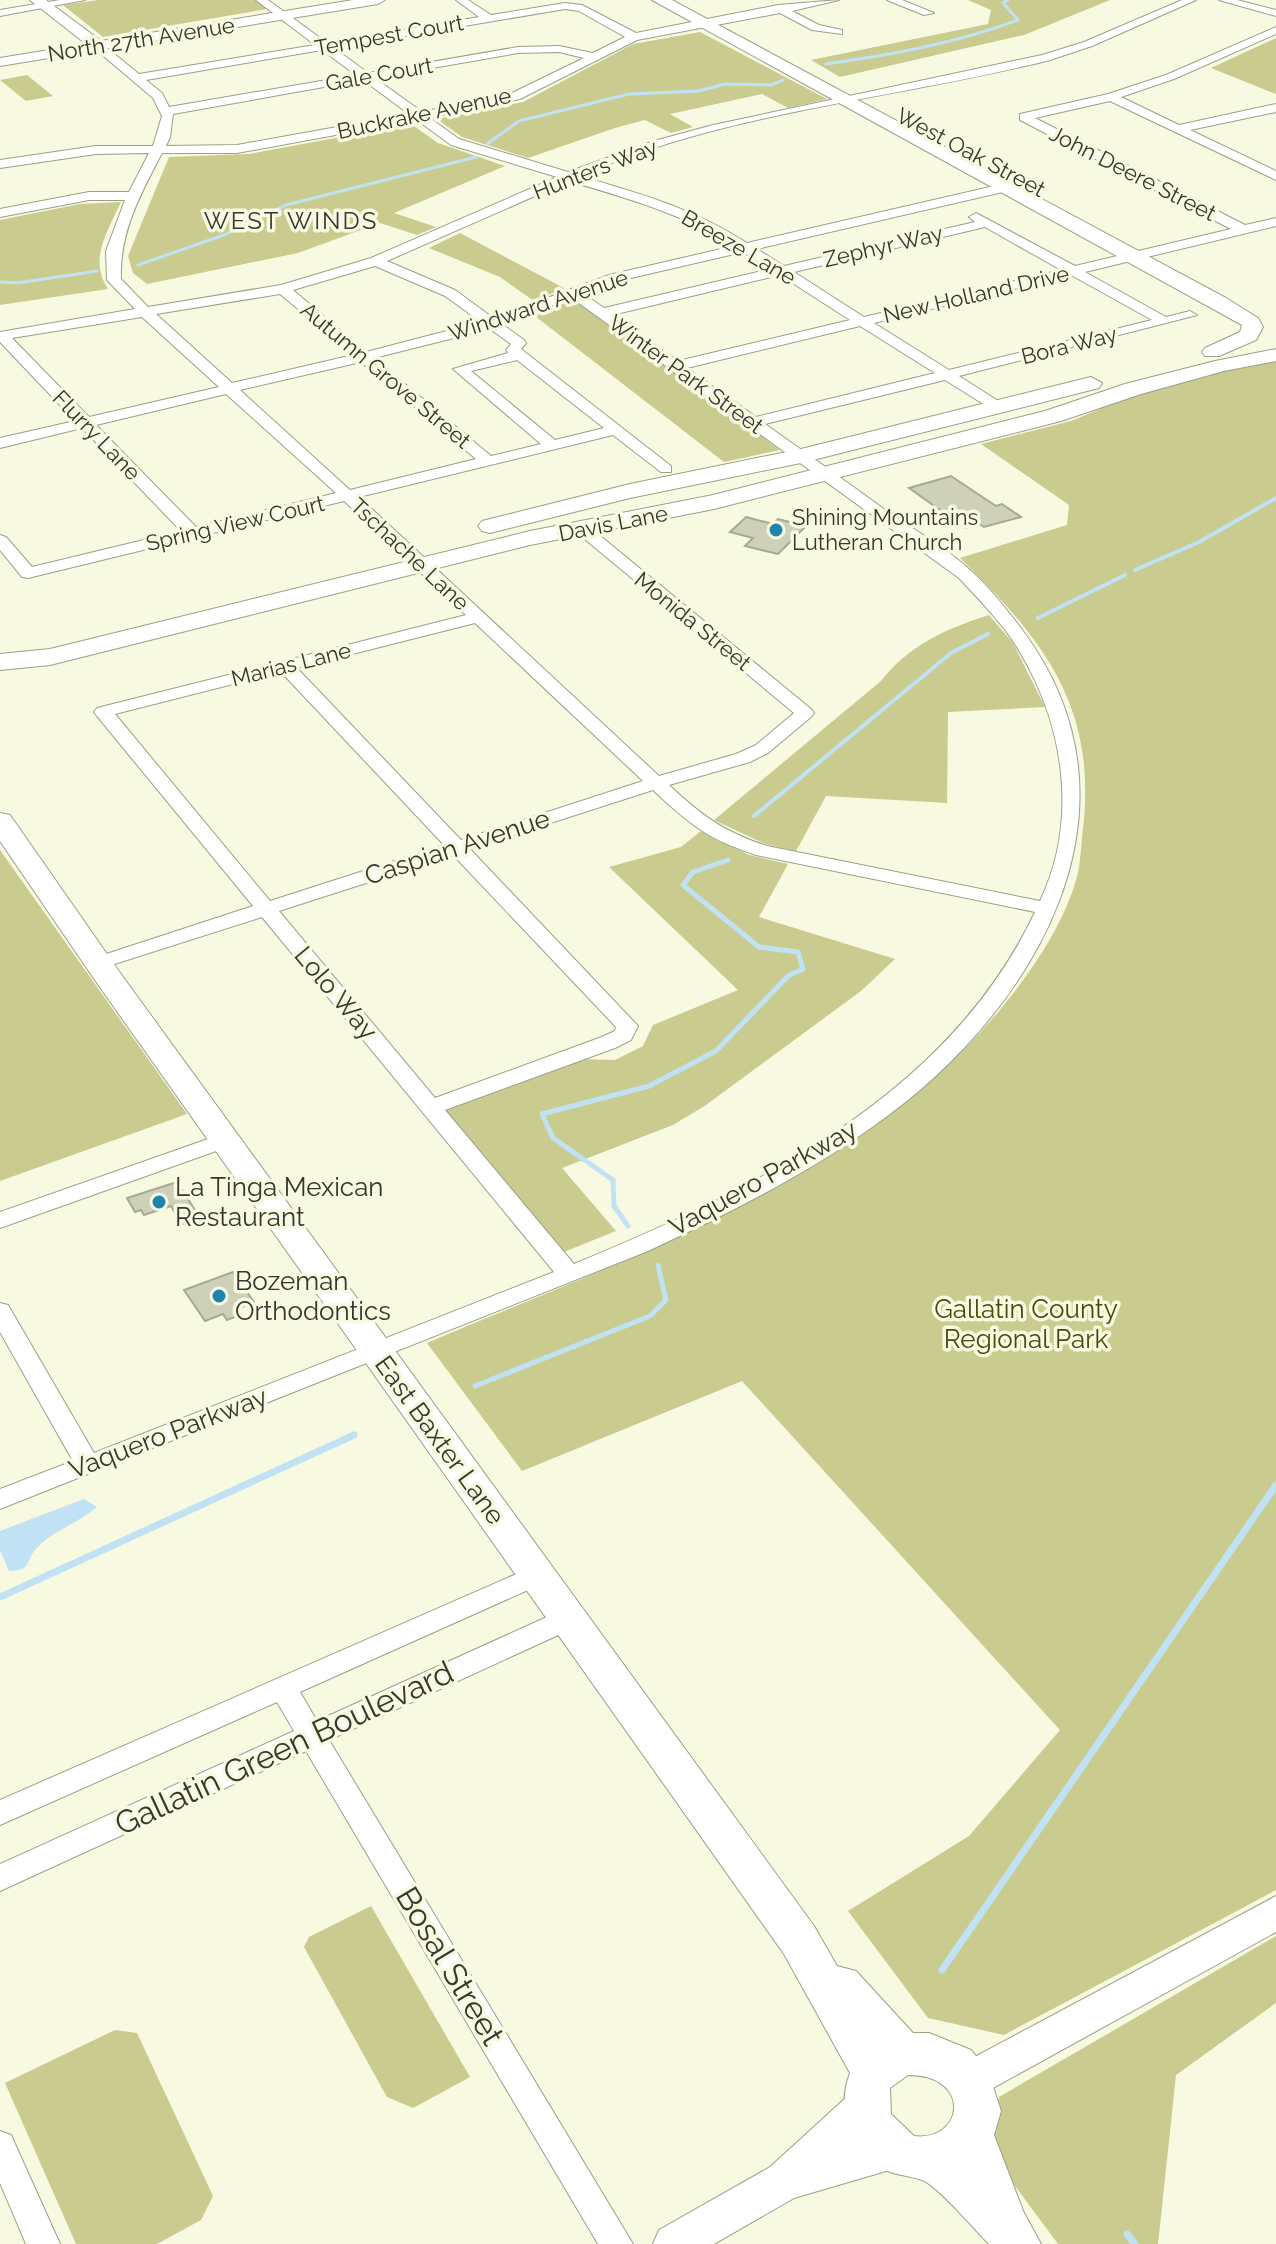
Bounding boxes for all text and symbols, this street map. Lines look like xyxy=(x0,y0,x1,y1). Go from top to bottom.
street label: Tempest Court xyxy=(313,9,466,61)
street label: North 27th Avenue xyxy=(46,11,236,67)
street label: Gale Court xyxy=(323,52,435,96)
street label: Buckrake Avenue xyxy=(335,82,513,144)
street label: West Oak Street xyxy=(892,102,1050,202)
street label: John Deere Street xyxy=(1045,120,1221,226)
street label: Hunters Way xyxy=(529,133,661,205)
street label: Breeze Lane xyxy=(677,204,801,290)
district label: WEST WINDS xyxy=(204,206,378,235)
street label: Zephyr Way xyxy=(821,220,945,272)
street label: New Holland Drive xyxy=(881,260,1072,328)
street label: Windward Avenue xyxy=(445,264,631,346)
street label: Autumn Grove Street xyxy=(296,296,477,454)
street label: Winter Park Street xyxy=(604,309,769,439)
street label: Bora Way xyxy=(1018,321,1120,369)
street label: Flurry Lane xyxy=(48,385,146,485)
street label: Spring View Court xyxy=(143,490,327,556)
street label: Tschache Lane xyxy=(345,492,475,616)
street label: Davis Lane xyxy=(556,500,670,546)
place label: Shining Mountains Lutheran Church xyxy=(792,504,978,555)
marker: Shining Mountains Lutheran Church xyxy=(767,521,785,539)
street label: Monida Street xyxy=(630,566,757,676)
street label: Marias Lane xyxy=(228,637,354,691)
street label: Caspian Avenue xyxy=(361,803,553,891)
street label: Lolo Way xyxy=(288,940,384,1046)
street label: Vaquero Parkway xyxy=(664,1114,862,1242)
place label: La Tinga Mexican Restaurant xyxy=(175,1172,383,1232)
marker: La Tinga Mexican Restaurant xyxy=(150,1193,168,1211)
place label: Bozeman Orthodontics xyxy=(235,1266,391,1326)
marker: Bozeman Orthodontics xyxy=(210,1287,228,1305)
park label: Gallatin County Regional Park xyxy=(934,1294,1118,1354)
street label: East Baxter Lane xyxy=(369,1350,511,1530)
street label: Vaquero Parkway xyxy=(65,1381,271,1485)
street label: Gallatin Green Boulevard xyxy=(109,1653,459,1842)
street label: Bosal Street xyxy=(389,1880,512,2052)

